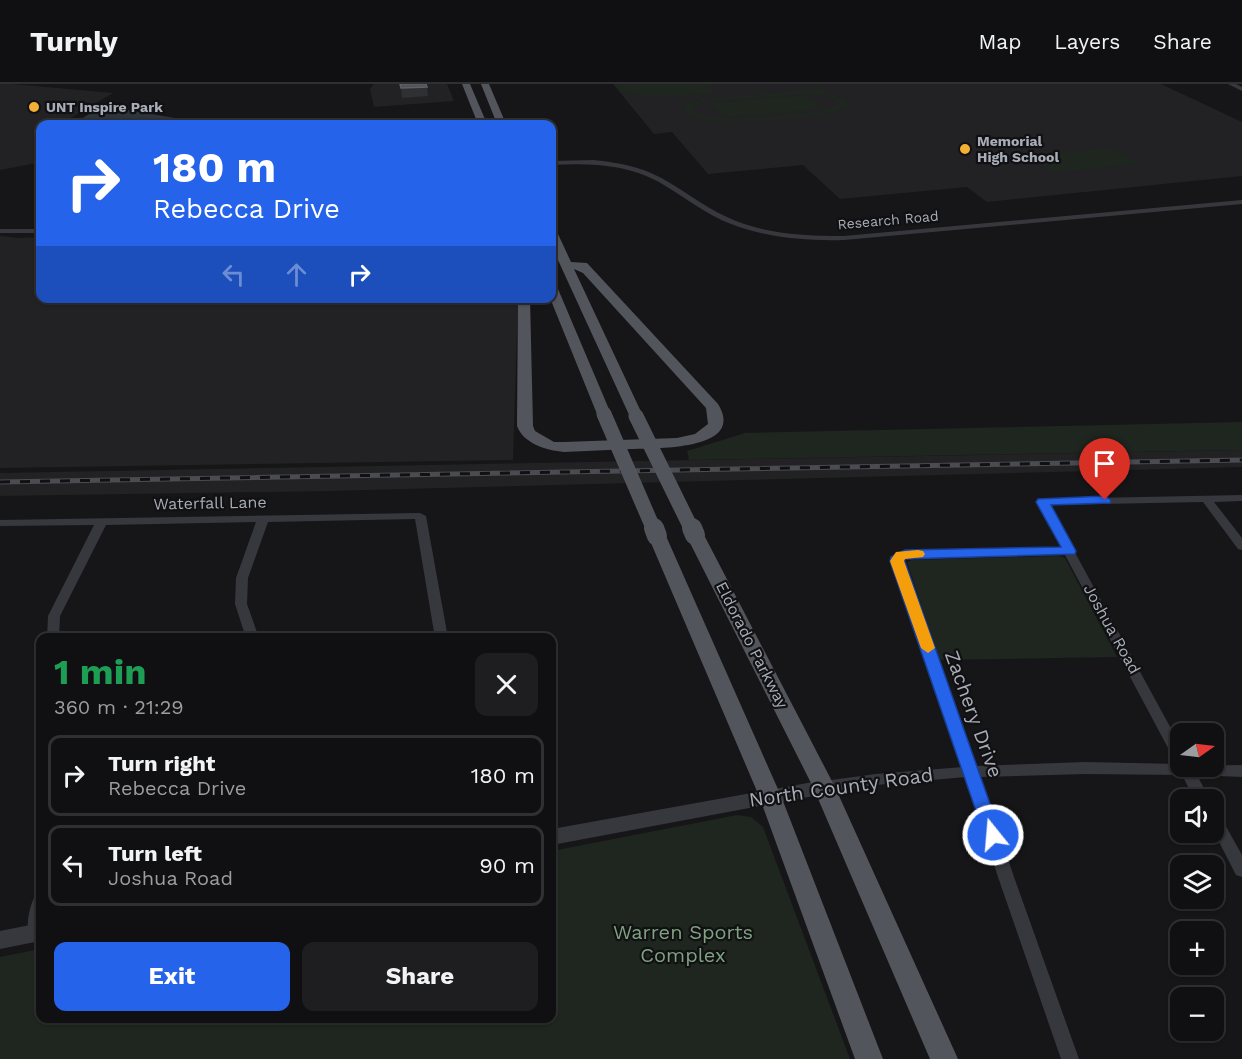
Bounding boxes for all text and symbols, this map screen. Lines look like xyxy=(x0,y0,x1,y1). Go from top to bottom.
text: Turnly xyxy=(30,25,118,58)
text: Map xyxy=(978,29,1021,54)
text: Layers xyxy=(1054,29,1120,54)
text: Share xyxy=(1153,29,1212,54)
place label: UNT Inspire Park xyxy=(46,99,163,115)
marker: UNT Inspire Park xyxy=(27,100,41,114)
place label: Memorial High School xyxy=(977,133,1059,165)
marker: Memorial High School xyxy=(958,142,972,156)
text: 180 m xyxy=(153,143,276,192)
icon: right xyxy=(54,144,132,222)
text: Rebecca Drive xyxy=(153,193,340,225)
street label: Research Road xyxy=(837,208,939,232)
icon: left xyxy=(217,258,250,291)
icon: ahead xyxy=(280,258,313,291)
icon: right xyxy=(343,258,376,291)
pin xyxy=(1079,438,1130,500)
icon: arrive xyxy=(1088,447,1121,480)
street label: Waterfall Lane xyxy=(153,493,267,513)
street label: Eldorado Parkway xyxy=(712,578,793,712)
street label: Joshua Road xyxy=(1079,581,1145,677)
street label: Zachery Drive xyxy=(940,647,1008,781)
text: 1 min xyxy=(54,651,146,693)
button: close xyxy=(475,653,538,716)
text: 360 m · 21:29 xyxy=(54,695,184,719)
north arrow xyxy=(1170,723,1224,777)
map controls xyxy=(1170,723,1224,1041)
text: Turn right xyxy=(108,751,215,776)
icon: right xyxy=(57,759,90,792)
street label: North County Road xyxy=(747,762,935,812)
text: 180 m xyxy=(471,763,535,788)
text: Rebecca Drive xyxy=(108,776,246,800)
button: sound xyxy=(1170,789,1224,843)
position arrow xyxy=(961,803,1025,867)
text: Turn left xyxy=(108,841,202,866)
icon: left xyxy=(57,849,90,882)
text: 90 m xyxy=(479,853,535,878)
button: layers xyxy=(1170,855,1224,909)
text: Joshua Road xyxy=(108,866,233,890)
park label: Warren Sports Complex xyxy=(613,920,753,967)
button: + xyxy=(1170,921,1224,975)
button: Exit xyxy=(54,942,290,1011)
button: Share xyxy=(302,942,538,1011)
button: − xyxy=(1170,987,1224,1041)

